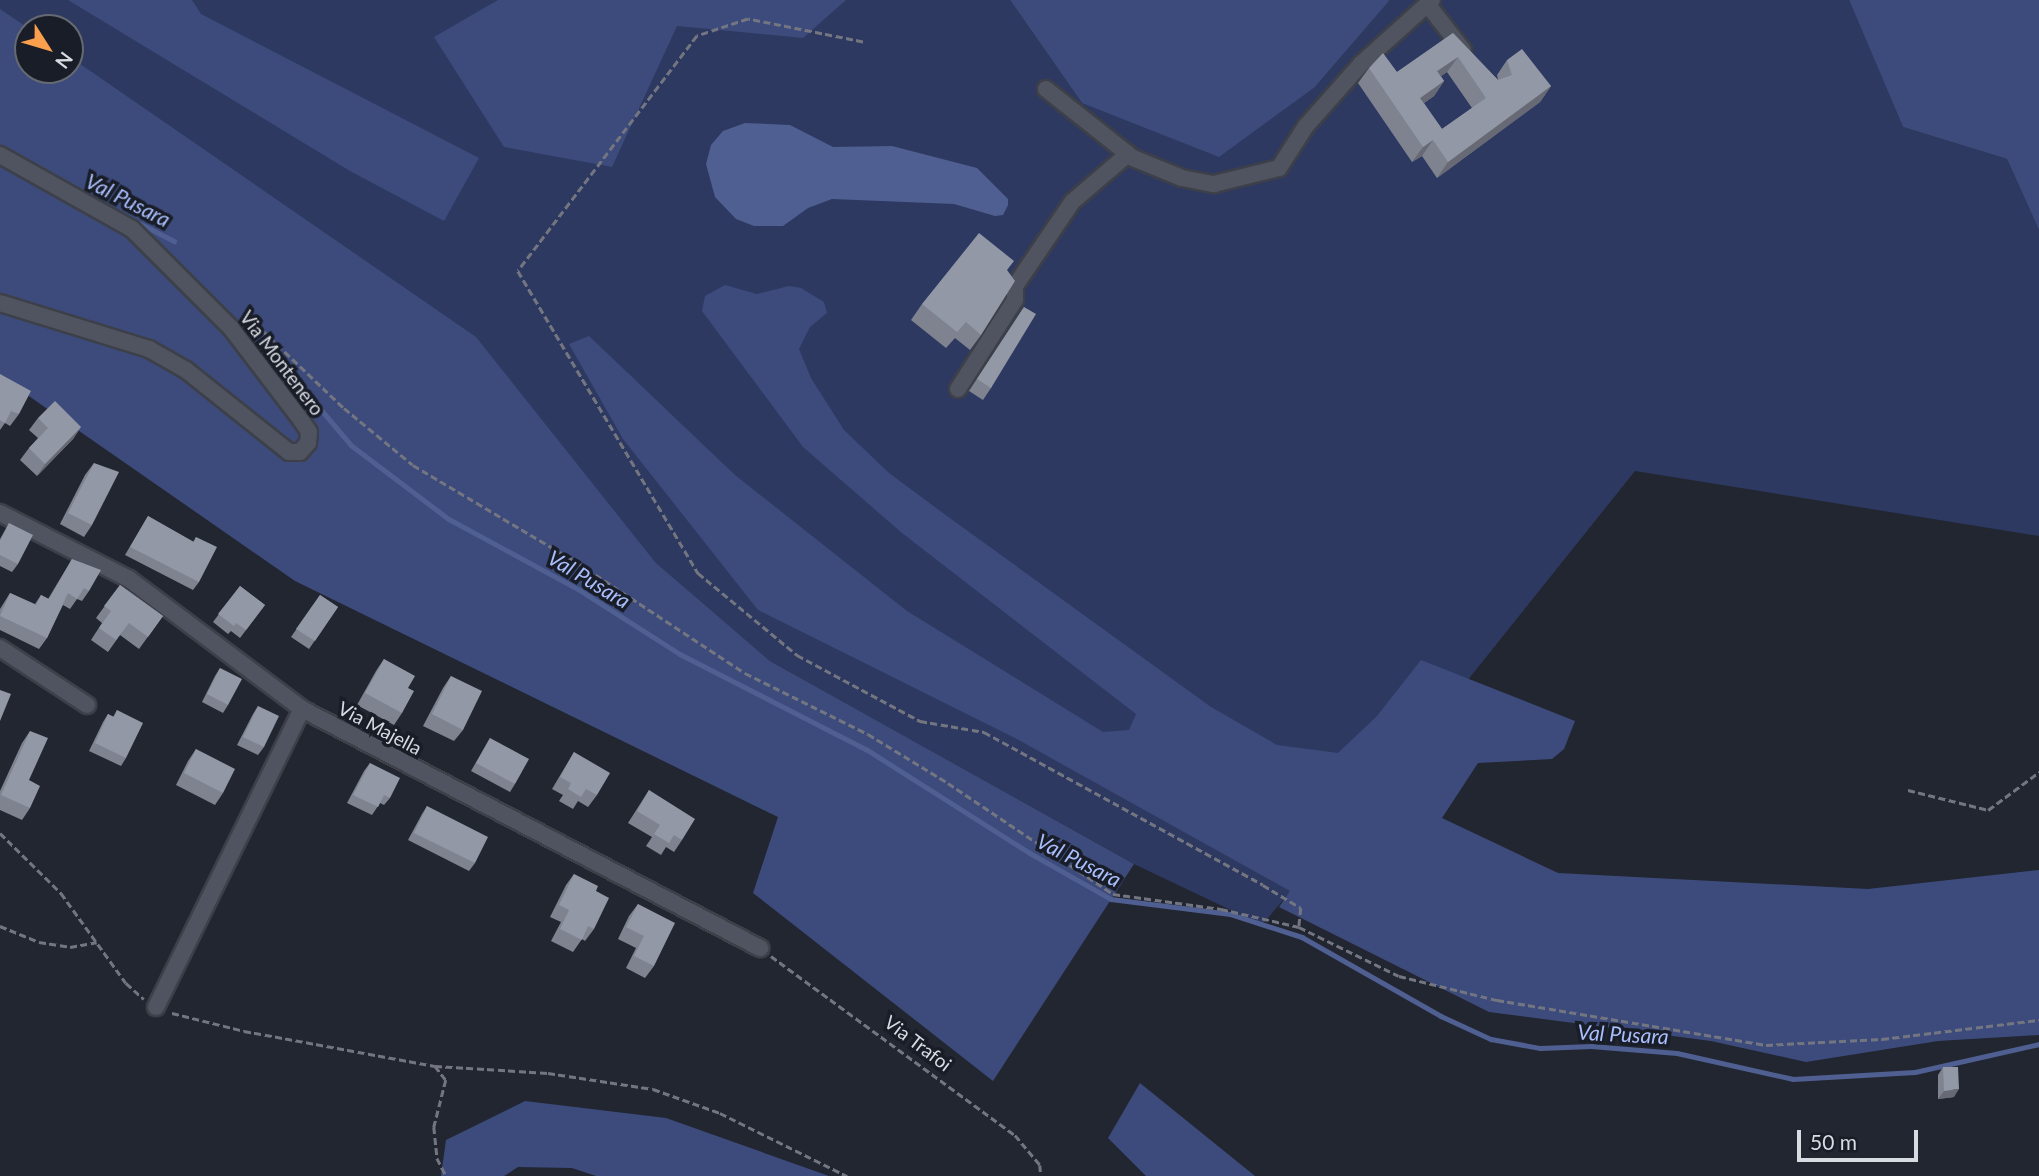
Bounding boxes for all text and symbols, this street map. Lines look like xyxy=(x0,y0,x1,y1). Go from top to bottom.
north arrow xyxy=(14,14,84,84)
text: N xyxy=(51,48,78,73)
water label: Val Pusara xyxy=(82,168,174,232)
street label: Via Montenero xyxy=(235,306,329,420)
water label: Val Pusara xyxy=(543,545,635,613)
street label: Via Majella xyxy=(334,696,426,760)
water label: Val Pusara xyxy=(1033,828,1125,892)
street label: Via Trafoi xyxy=(880,1010,956,1076)
water label: Val Pusara xyxy=(1577,1019,1669,1049)
scale bar xyxy=(1801,1116,1922,1160)
text: 50 m xyxy=(1810,1129,1857,1154)

